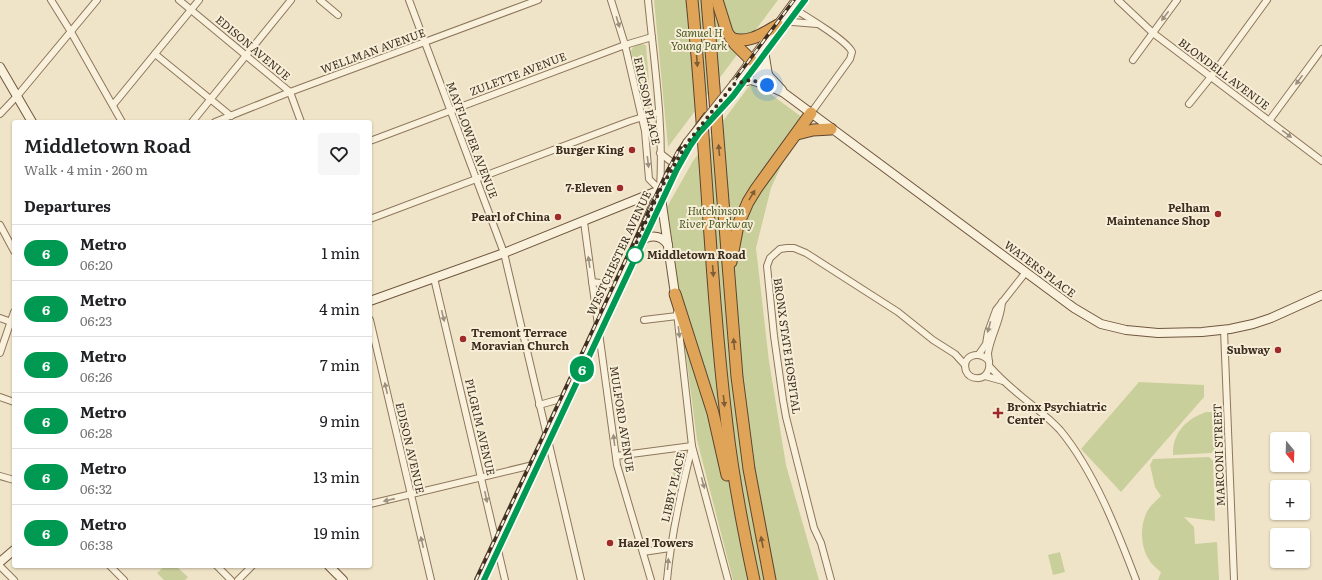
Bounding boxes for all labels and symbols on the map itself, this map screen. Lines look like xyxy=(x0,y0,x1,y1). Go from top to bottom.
street label: EDISON AVENUE xyxy=(213,11,295,83)
one-way arrow xyxy=(1161,11,1169,22)
one-way arrow xyxy=(615,17,621,29)
street label: WELLMAN AVENUE xyxy=(318,24,427,76)
park label: Samuel H Young Park xyxy=(671,24,727,53)
street label: BLONDELL AVENUE xyxy=(1176,34,1274,113)
street label: ZULETTE AVENUE xyxy=(467,47,568,99)
street label: ERICSON PLACE xyxy=(631,55,665,146)
one-way arrow xyxy=(693,55,700,67)
your location xyxy=(757,75,777,95)
one-way arrow xyxy=(1295,75,1303,86)
street label: MAYFLOWER AVENUE xyxy=(443,79,503,200)
one-way arrow xyxy=(1281,130,1292,138)
place label: Burger King xyxy=(556,141,624,157)
one-way arrow xyxy=(716,144,722,156)
marker: Burger King xyxy=(627,145,637,155)
one-way arrow xyxy=(645,156,651,168)
place label: 7-Eleven xyxy=(565,179,612,195)
marker: 7-Eleven xyxy=(615,183,625,193)
street label: WESTCHESTER AVENUE xyxy=(582,188,654,318)
one-way arrow xyxy=(748,189,755,201)
place label: Pelham Maintenance Shop xyxy=(1107,199,1210,228)
park label: Hutchinson River Parkway xyxy=(679,202,753,231)
place label: Pearl of China xyxy=(471,208,551,224)
marker: Pelham Maintenance Shop xyxy=(1213,209,1223,219)
marker: Pearl of China xyxy=(553,212,563,222)
street label: WATERS PLACE xyxy=(1002,236,1080,300)
marker: Middletown Road xyxy=(626,246,644,264)
place label: Middletown Road xyxy=(647,246,746,262)
one-way arrow xyxy=(586,256,592,268)
one-way arrow xyxy=(710,265,716,277)
street label: BRONX STATE HOSPITAL xyxy=(771,277,805,415)
one-way arrow xyxy=(440,310,446,322)
one-way arrow xyxy=(986,322,992,334)
place label: Tremont Terrace Moravian Church xyxy=(471,324,570,353)
one-way arrow xyxy=(676,326,682,338)
marker: Tremont Terrace Moravian Church xyxy=(458,334,468,344)
one-way arrow xyxy=(731,338,738,350)
place label: Subway xyxy=(1227,341,1270,357)
marker: Subway xyxy=(1273,345,1283,355)
line badge: 6 xyxy=(569,356,595,382)
street label: MULFORD AVENUE xyxy=(607,364,639,473)
street label: PILGRIM AVENUE xyxy=(462,377,500,477)
one-way arrow xyxy=(383,382,389,394)
one-way arrow xyxy=(721,395,728,407)
place label: Bronx Psychiatric Center xyxy=(1007,398,1107,427)
street label: EDISON AVENUE xyxy=(393,400,429,495)
street label: MARCONI STREET xyxy=(1208,403,1228,507)
marker: Bronx Psychiatric Center xyxy=(992,407,1004,419)
north arrow xyxy=(1270,432,1310,472)
one-way arrow xyxy=(611,434,617,446)
street label: LIBBY PLACE xyxy=(656,450,688,524)
one-way arrow xyxy=(700,477,706,489)
one-way arrow xyxy=(483,491,489,503)
one-way arrow xyxy=(383,497,395,503)
place label: Hazel Towers xyxy=(618,534,694,550)
one-way arrow xyxy=(418,536,424,548)
one-way arrow xyxy=(759,536,765,548)
marker: Hazel Towers xyxy=(605,538,615,548)
one-way arrow xyxy=(665,558,672,570)

